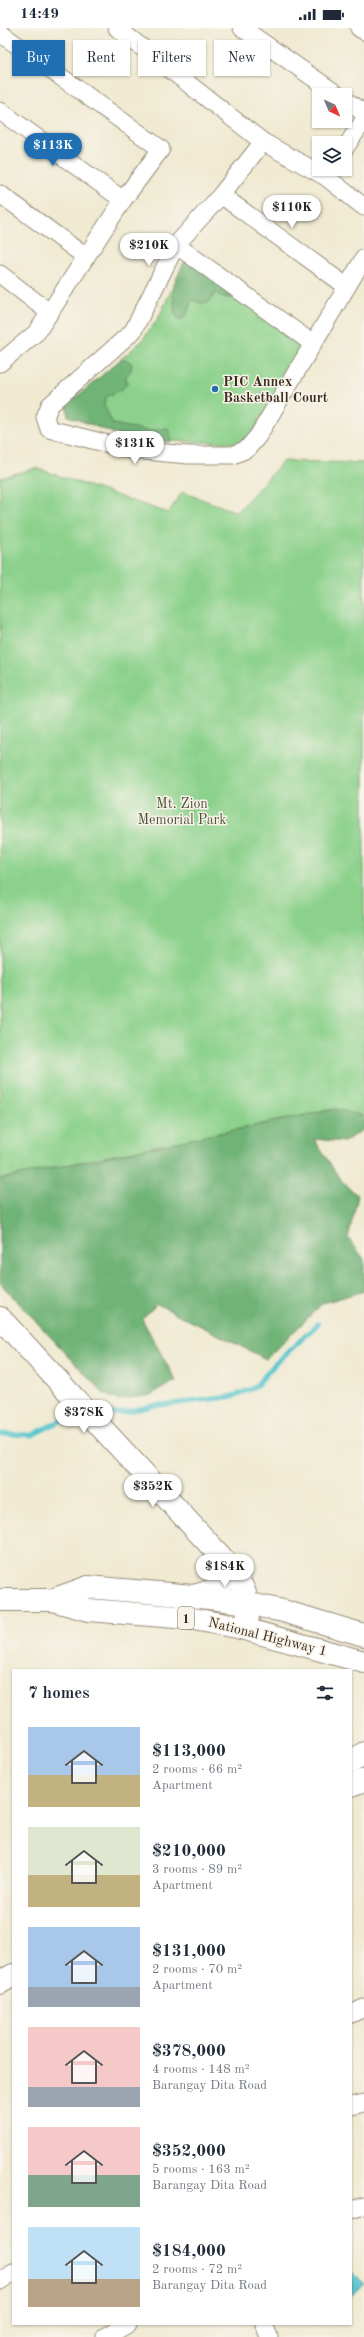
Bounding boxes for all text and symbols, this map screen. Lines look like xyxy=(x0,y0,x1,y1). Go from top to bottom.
text: 14:49 xyxy=(20,7,59,22)
chip: Buy xyxy=(12,40,65,76)
chip: Rent xyxy=(73,40,130,76)
chip: Filters xyxy=(138,40,206,76)
chip: New xyxy=(214,40,270,76)
north arrow xyxy=(312,88,352,128)
map controls xyxy=(312,88,352,176)
pin: $113K xyxy=(25,133,81,167)
button: layers xyxy=(312,136,352,176)
text: $113K xyxy=(33,139,73,152)
pin: $110K xyxy=(264,195,320,229)
text: $110K xyxy=(272,201,312,214)
pin: $210K xyxy=(121,233,177,267)
text: $210K xyxy=(129,239,169,252)
place label: PIC Annex Basketball Court xyxy=(223,375,328,405)
marker: PIC Annex Basketball Court xyxy=(210,384,220,394)
pin: $131K xyxy=(107,431,163,465)
text: $131K xyxy=(115,437,155,450)
park label: Mt. Zion Memorial Park xyxy=(137,797,227,827)
pin: $378K xyxy=(56,1400,112,1434)
text: $378K xyxy=(64,1406,104,1419)
pin: $352K xyxy=(125,1474,181,1508)
text: $352K xyxy=(133,1480,173,1493)
pin: $184K xyxy=(197,1554,253,1588)
text: $184K xyxy=(205,1560,245,1573)
road number: 1 xyxy=(178,1607,194,1629)
street label: National Highway 1 xyxy=(207,1615,329,1659)
icon: filters xyxy=(314,1682,336,1704)
text: 7 homes xyxy=(28,1685,90,1702)
icon: home xyxy=(60,1743,108,1791)
text: $113,000 xyxy=(152,1743,226,1760)
text: 2 rooms · 66 m² xyxy=(152,1763,242,1776)
text: Apartment xyxy=(152,1779,213,1792)
icon: home xyxy=(60,1843,108,1891)
text: $210,000 xyxy=(152,1843,226,1860)
text: 3 rooms · 89 m² xyxy=(152,1863,242,1876)
text: Apartment xyxy=(152,1879,213,1892)
icon: home xyxy=(60,1943,108,1991)
text: $131,000 xyxy=(152,1943,226,1960)
text: 2 rooms · 70 m² xyxy=(152,1963,242,1976)
text: Apartment xyxy=(152,1979,213,1992)
icon: home xyxy=(60,2043,108,2091)
text: $378,000 xyxy=(152,2043,226,2060)
text: 4 rooms · 148 m² xyxy=(152,2063,250,2076)
text: Barangay Dita Road xyxy=(152,2079,267,2092)
icon: home xyxy=(60,2143,108,2191)
text: $352,000 xyxy=(152,2143,226,2160)
text: 5 rooms · 163 m² xyxy=(152,2163,250,2176)
text: Barangay Dita Road xyxy=(152,2179,267,2192)
icon: home xyxy=(60,2243,108,2291)
text: $184,000 xyxy=(152,2243,226,2260)
text: 2 rooms · 72 m² xyxy=(152,2263,242,2276)
text: Barangay Dita Road xyxy=(152,2279,267,2292)

